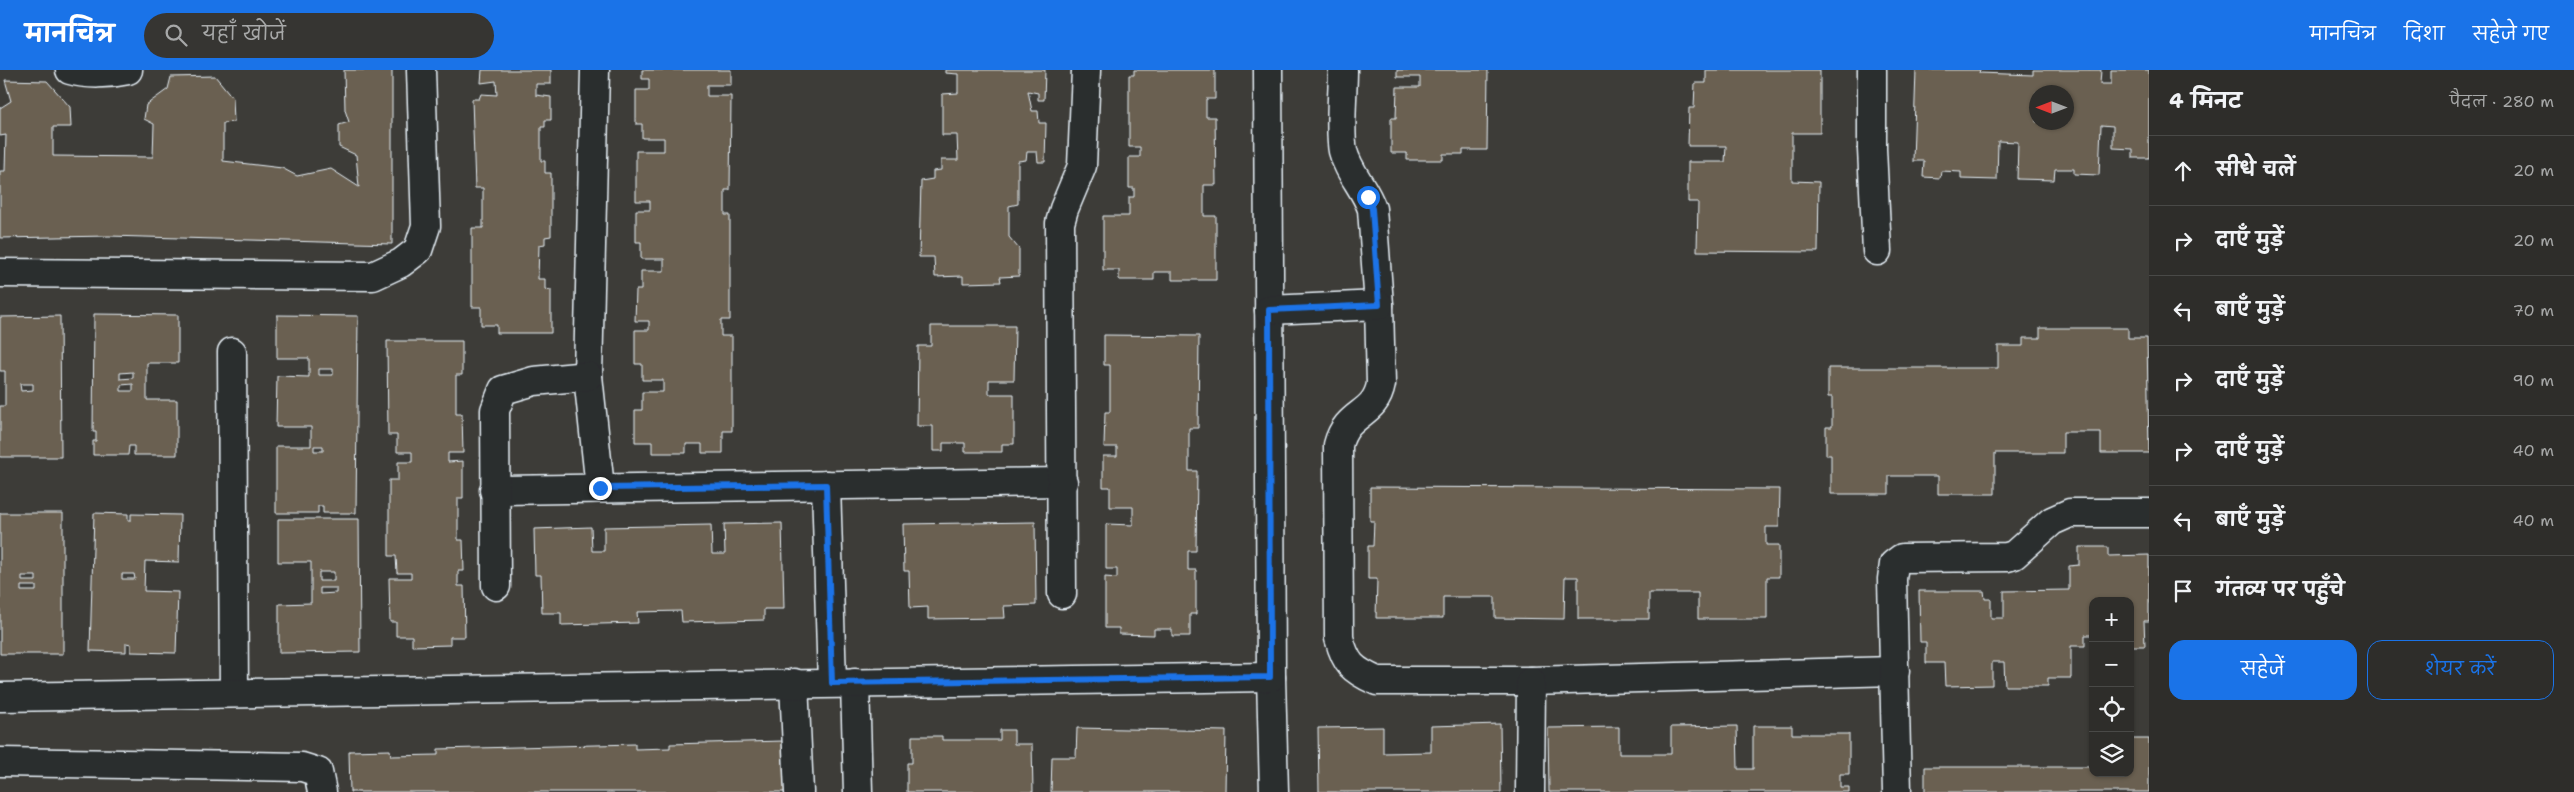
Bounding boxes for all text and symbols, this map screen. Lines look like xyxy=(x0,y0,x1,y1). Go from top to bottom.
search box xyxy=(144,13,494,58)
text: मानचित्र xyxy=(25,18,114,50)
icon: search xyxy=(162,21,190,49)
text: यहाँ खोजें xyxy=(202,21,286,46)
text: मानचित्र xyxy=(2310,22,2376,46)
text: दिशा xyxy=(2404,22,2445,46)
text: सहेजे गए xyxy=(2473,22,2549,46)
north arrow xyxy=(2029,85,2074,130)
text: 4 मिनट xyxy=(2169,87,2242,115)
text: पैदल · 280 m xyxy=(2450,91,2554,112)
icon: ahead xyxy=(2169,157,2197,185)
text: सीधे चलें xyxy=(2216,157,2295,182)
text: 20 m xyxy=(2513,160,2554,181)
route start xyxy=(1357,186,1380,209)
icon: right xyxy=(2169,227,2197,255)
text: दाएँ मुड़ें xyxy=(2216,227,2284,252)
text: 20 m xyxy=(2513,230,2554,251)
icon: left xyxy=(2169,297,2197,325)
text: बाएँ मुड़ें xyxy=(2216,297,2284,322)
text: 70 m xyxy=(2513,300,2554,321)
icon: right xyxy=(2169,367,2197,395)
text: दाएँ मुड़ें xyxy=(2216,367,2284,392)
text: 90 m xyxy=(2513,370,2554,391)
icon: right xyxy=(2169,437,2197,465)
text: दाएँ मुड़ें xyxy=(2216,437,2284,462)
text: 40 m xyxy=(2512,440,2554,461)
route end xyxy=(589,477,612,500)
icon: left xyxy=(2169,507,2197,535)
text: बाएँ मुड़ें xyxy=(2216,507,2284,532)
text: 40 m xyxy=(2512,510,2554,531)
icon: arrive xyxy=(2169,577,2197,605)
text: गंतव्य पर पहुँचे xyxy=(2216,577,2345,602)
map controls xyxy=(2089,597,2134,777)
button: + xyxy=(2089,597,2134,642)
button: सहेजें xyxy=(2169,640,2357,700)
button: शेयर करें xyxy=(2367,640,2554,700)
button: − xyxy=(2089,642,2134,687)
button: locate xyxy=(2089,687,2134,732)
button: layers xyxy=(2089,732,2134,777)

